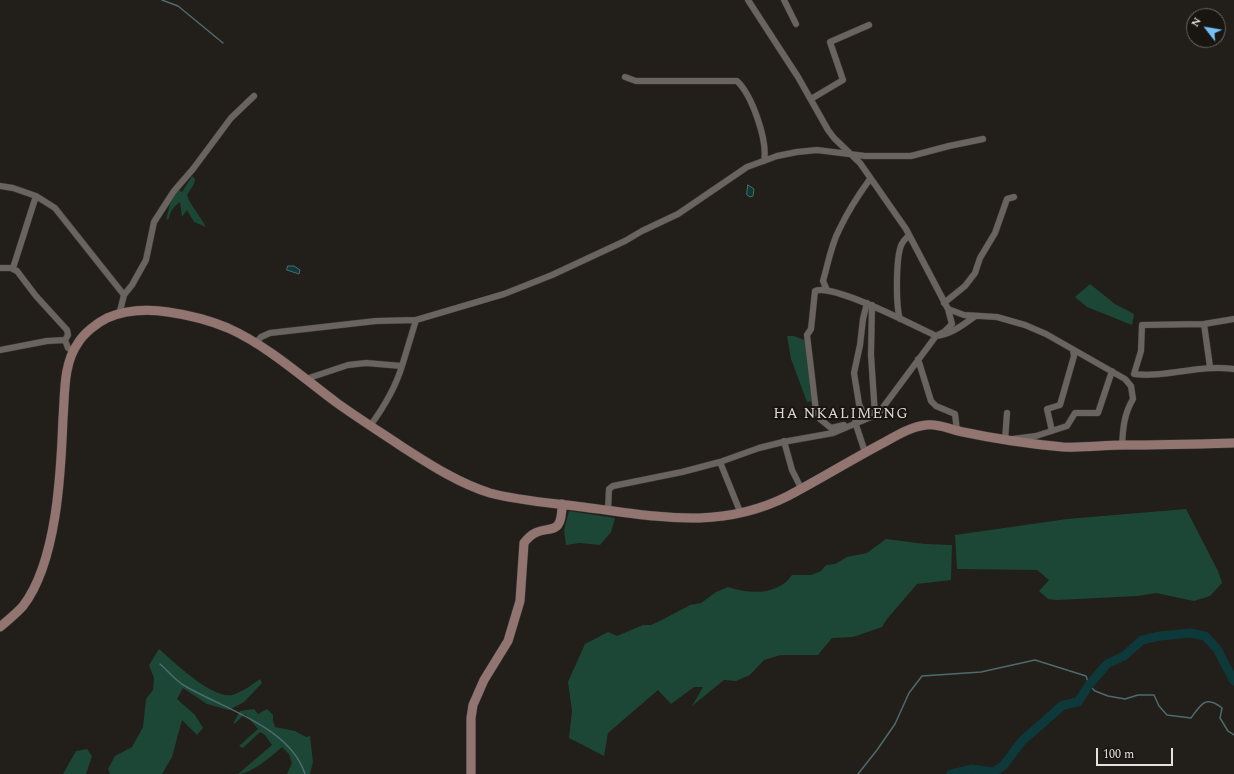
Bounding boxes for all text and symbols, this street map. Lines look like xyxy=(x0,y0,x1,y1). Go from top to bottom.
north arrow xyxy=(1186,8,1226,48)
text: N xyxy=(1187,14,1206,30)
district label: HA NKALIMENG xyxy=(773,406,909,424)
scale bar xyxy=(1098,740,1175,766)
text: 100 m xyxy=(1103,745,1134,764)

